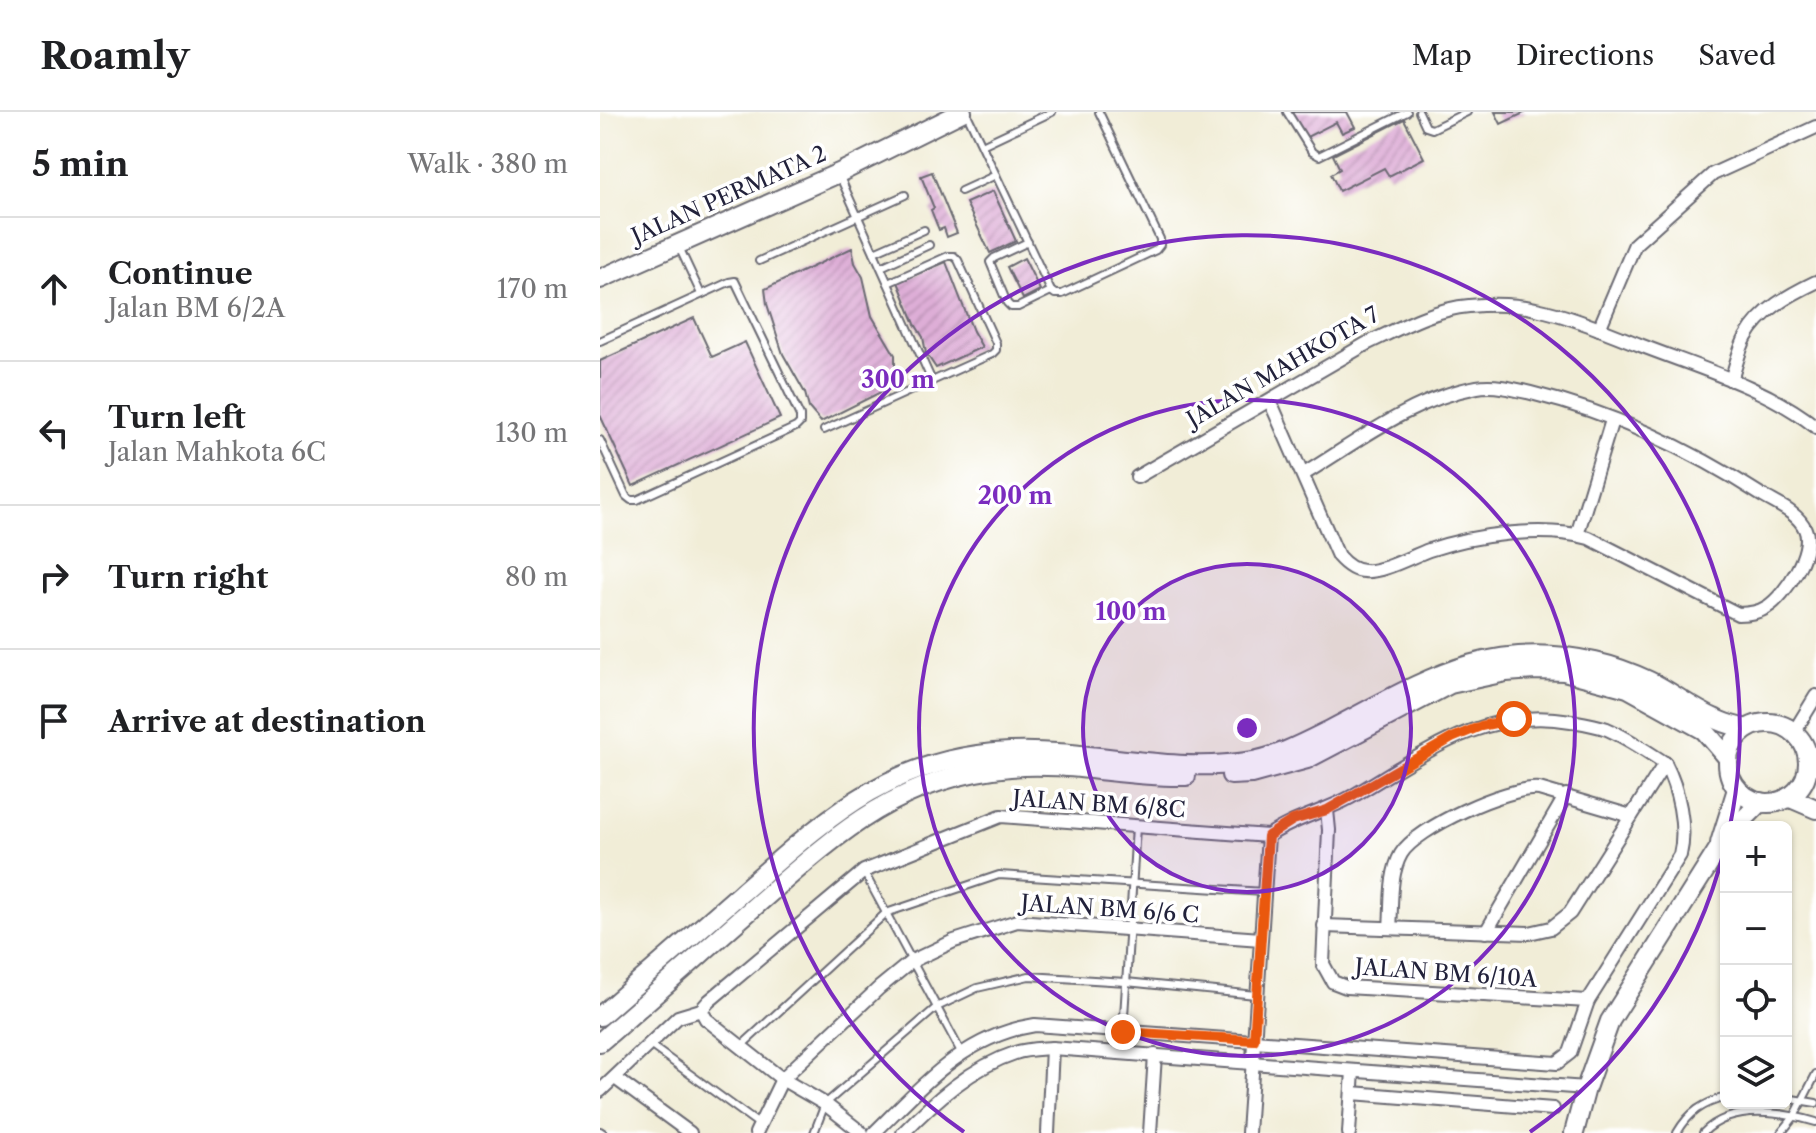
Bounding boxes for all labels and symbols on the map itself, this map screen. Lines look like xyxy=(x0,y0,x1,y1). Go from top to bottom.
street label: JALAN PERMATA 2 xyxy=(625,140,831,251)
street label: JALAN MAHKOTA 7 xyxy=(1179,301,1384,435)
text: 300 m xyxy=(861,365,935,394)
text: 200 m xyxy=(978,481,1052,510)
text: 100 m xyxy=(1095,597,1167,626)
route start xyxy=(1496,701,1532,737)
centre of rings xyxy=(1233,714,1261,742)
street label: JALAN BM 6/8C xyxy=(1009,784,1186,824)
street label: JALAN BM 6/6 C xyxy=(1017,889,1200,929)
street label: JALAN BM 6/10A xyxy=(1351,953,1539,993)
route end xyxy=(1105,1014,1141,1050)

